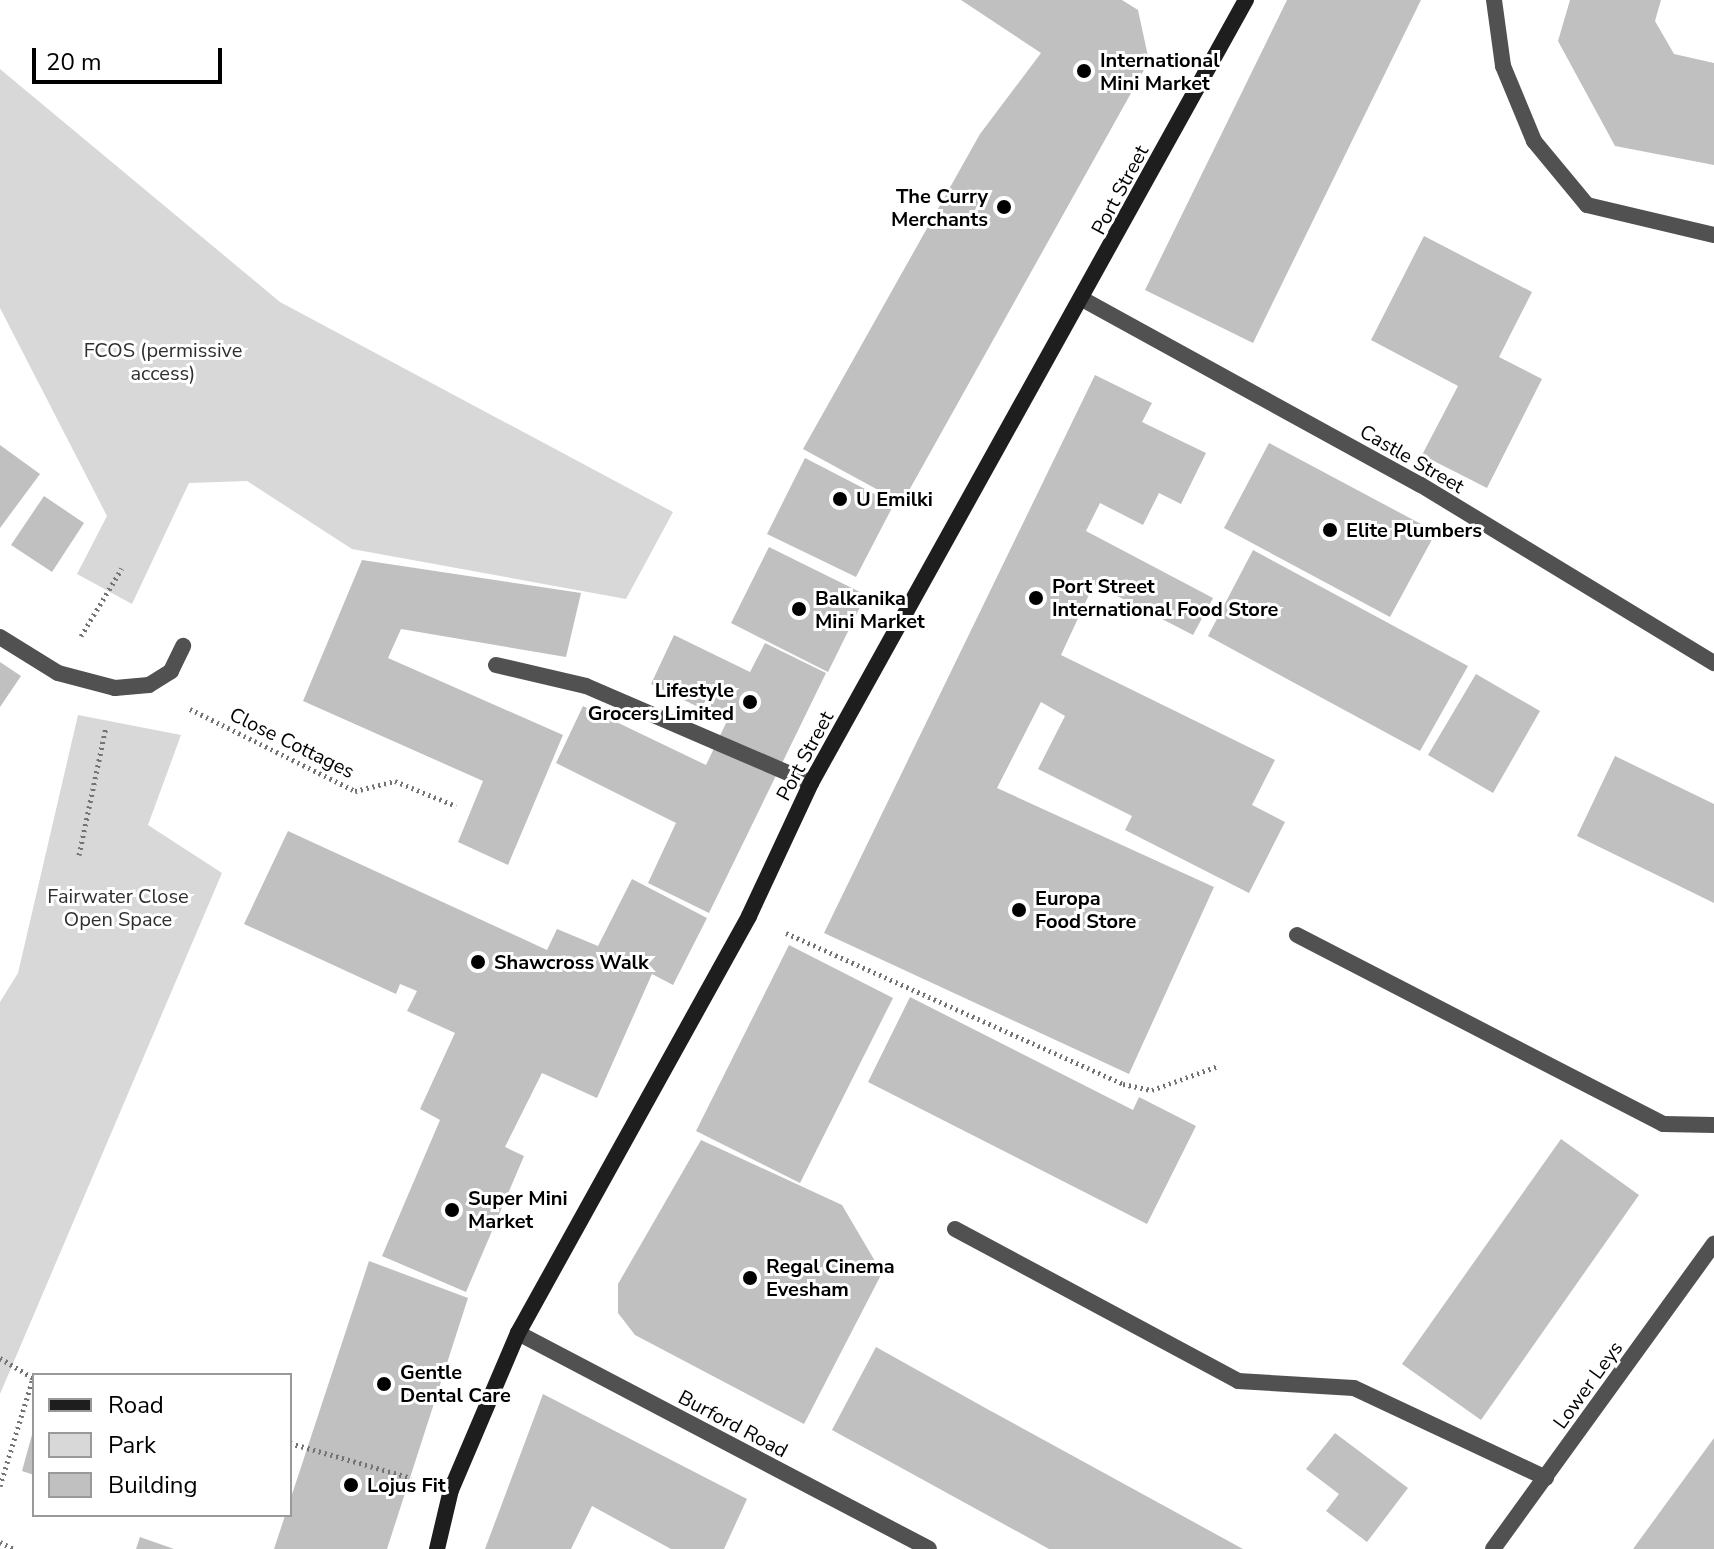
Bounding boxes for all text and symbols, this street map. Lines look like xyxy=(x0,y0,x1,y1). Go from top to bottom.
scale bar xyxy=(36,32,226,82)
text: 20 m xyxy=(46,46,102,78)
place label: International Mini Market xyxy=(1100,48,1220,95)
marker: International Mini Market xyxy=(1075,62,1093,80)
street label: Port Street xyxy=(1086,141,1154,239)
place label: The Curry Merchants xyxy=(891,184,988,231)
marker: The Curry Merchants xyxy=(995,198,1013,216)
park label: FCOS (permissive access) xyxy=(84,339,242,386)
street label: Castle Street xyxy=(1356,420,1468,498)
place label: U Emilki xyxy=(856,487,933,511)
marker: U Emilki xyxy=(831,490,849,508)
place label: Elite Plumbers xyxy=(1346,518,1482,542)
marker: Elite Plumbers xyxy=(1321,521,1339,539)
place label: Port Street International Food Store xyxy=(1052,574,1278,621)
place label: Balkanika Mini Market xyxy=(815,586,925,633)
marker: Port Street International Food Store xyxy=(1027,589,1045,607)
marker: Balkanika Mini Market xyxy=(790,600,808,618)
place label: Lifestyle Grocers Limited xyxy=(588,678,734,725)
marker: Lifestyle Grocers Limited xyxy=(741,693,759,711)
street label: Close Cottages xyxy=(226,702,358,784)
street label: Port Street xyxy=(771,707,839,805)
park label: Fairwater Close Open Space xyxy=(47,884,189,931)
place label: Europa Food Store xyxy=(1035,886,1136,933)
marker: Europa Food Store xyxy=(1010,901,1028,919)
place label: Shawcross Walk xyxy=(494,950,649,974)
marker: Shawcross Walk xyxy=(469,953,487,971)
place label: Super Mini Market xyxy=(468,1186,568,1233)
marker: Super Mini Market xyxy=(443,1201,461,1219)
place label: Regal Cinema Evesham xyxy=(766,1254,895,1301)
marker: Regal Cinema Evesham xyxy=(741,1269,759,1287)
street label: Lower Leys xyxy=(1548,1337,1628,1433)
place label: Gentle Dental Care xyxy=(400,1360,511,1407)
legend xyxy=(32,1373,292,1517)
marker: Gentle Dental Care xyxy=(375,1375,393,1393)
street label: Burford Road xyxy=(674,1385,792,1463)
text: Road xyxy=(108,1389,164,1421)
text: Park xyxy=(108,1429,156,1461)
text: Building xyxy=(108,1469,198,1501)
place label: Lojus Fit xyxy=(367,1473,446,1497)
marker: Lojus Fit xyxy=(342,1476,360,1494)

